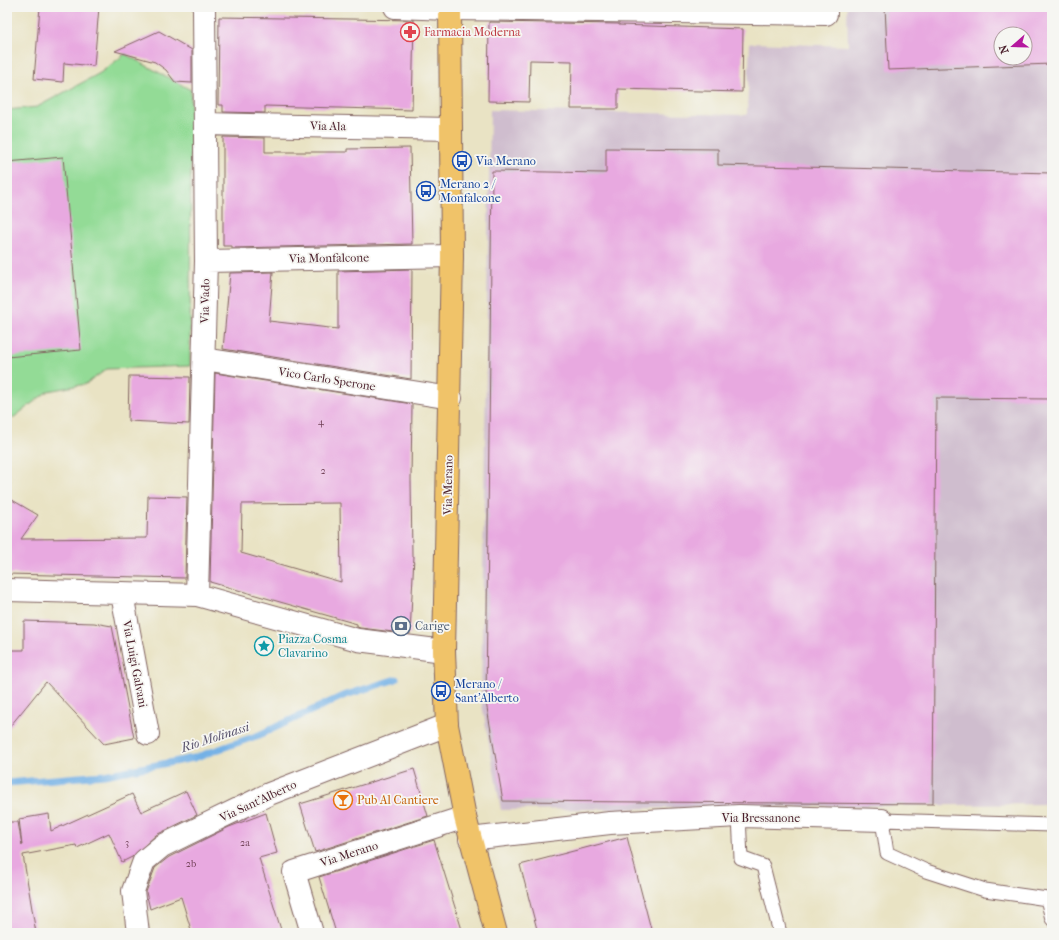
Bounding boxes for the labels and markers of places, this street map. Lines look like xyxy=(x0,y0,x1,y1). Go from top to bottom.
pharmacy icon: Farmacia Moderna xyxy=(399,21,421,43)
place label: Farmacia Moderna xyxy=(424,25,521,39)
bus stop icon: Via Merano xyxy=(451,150,473,172)
place label: Via Merano xyxy=(475,154,536,168)
place label: Merano 2 / Monfalcone xyxy=(440,177,501,205)
bus stop icon: Merano 2 / Monfalcone xyxy=(415,180,437,202)
bank icon: Carige xyxy=(390,615,412,637)
place label: Carige xyxy=(415,619,450,633)
place label: Piazza Cosma Clavarino xyxy=(278,632,348,660)
place icon: Piazza Cosma Clavarino xyxy=(253,635,275,657)
place label: Merano / Sant'Alberto xyxy=(455,677,519,705)
bus stop icon: Merano / Sant'Alberto xyxy=(430,680,452,702)
bar icon: Pub Al Cantiere xyxy=(332,789,354,811)
place label: Pub Al Cantiere xyxy=(357,793,439,807)

